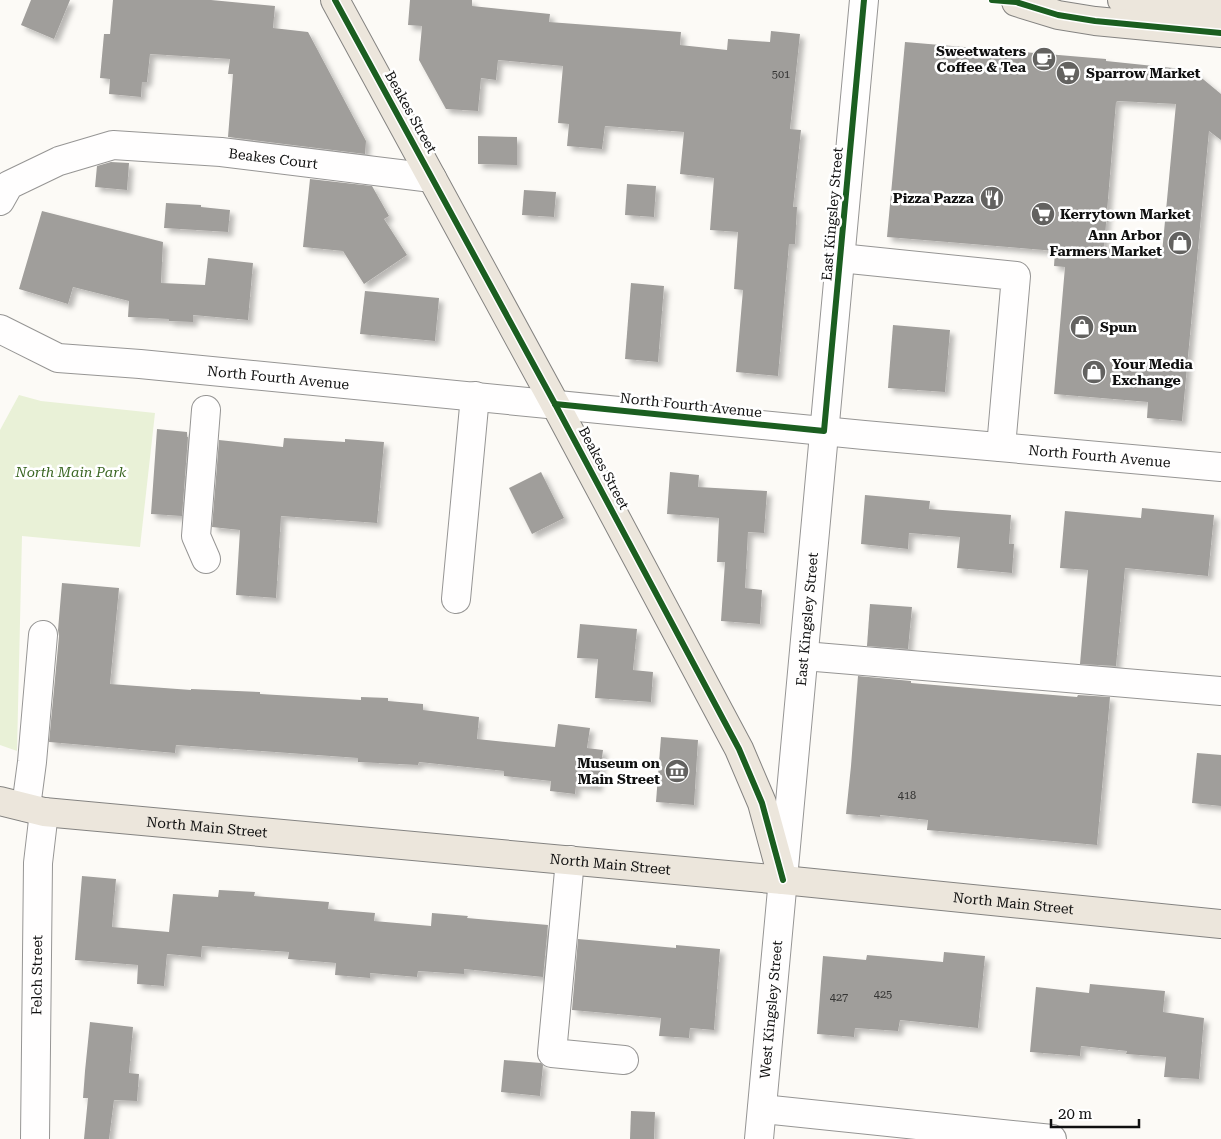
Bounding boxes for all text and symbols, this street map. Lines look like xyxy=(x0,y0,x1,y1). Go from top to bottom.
place label: Sweetwaters Coffee & Tea xyxy=(936,43,1027,75)
cafe icon: Sweetwaters Coffee & Tea xyxy=(1031,46,1057,72)
supermarket icon: Sparrow Market xyxy=(1055,60,1081,86)
place label: Sparrow Market xyxy=(1086,65,1201,81)
street label: Beakes Street xyxy=(382,68,440,156)
house number: 501 xyxy=(772,68,790,81)
street label: Beakes Court xyxy=(228,145,319,172)
street label: East Kingsley Street xyxy=(818,147,846,281)
restaurant icon: Pizza Pazza xyxy=(979,185,1005,211)
place label: Pizza Pazza xyxy=(893,190,975,206)
supermarket icon: Kerrytown Market xyxy=(1030,201,1056,227)
place label: Kerrytown Market xyxy=(1060,206,1191,222)
place label: Ann Arbor Farmers Market xyxy=(1050,227,1163,259)
shop icon: Ann Arbor Farmers Market xyxy=(1167,230,1193,256)
shop icon: Spun xyxy=(1069,314,1095,340)
place label: Spun xyxy=(1100,319,1138,335)
place label: Your Media Exchange xyxy=(1112,356,1193,388)
shop icon: Your Media Exchange xyxy=(1081,359,1107,385)
street label: North Fourth Avenue xyxy=(207,363,350,393)
street label: North Fourth Avenue xyxy=(619,390,763,420)
street label: Beakes Street xyxy=(576,424,632,512)
street label: North Fourth Avenue xyxy=(1028,442,1172,470)
park label: North Main Park xyxy=(15,464,127,480)
street label: East Kingsley Street xyxy=(793,552,821,687)
place label: Museum on Main Street xyxy=(577,755,661,787)
museum icon: Museum on Main Street xyxy=(664,758,690,784)
house number: 418 xyxy=(898,789,916,802)
street label: North Main Street xyxy=(146,813,268,841)
street label: North Main Street xyxy=(549,851,671,878)
street label: North Main Street xyxy=(952,889,1075,917)
street label: Felch Street xyxy=(28,935,45,1015)
street label: West Kingsley Street xyxy=(757,940,785,1079)
house number: 425 xyxy=(874,988,892,1001)
house number: 427 xyxy=(830,991,848,1004)
scale bar xyxy=(1051,1096,1138,1128)
text: 20 m xyxy=(1058,1105,1093,1123)

